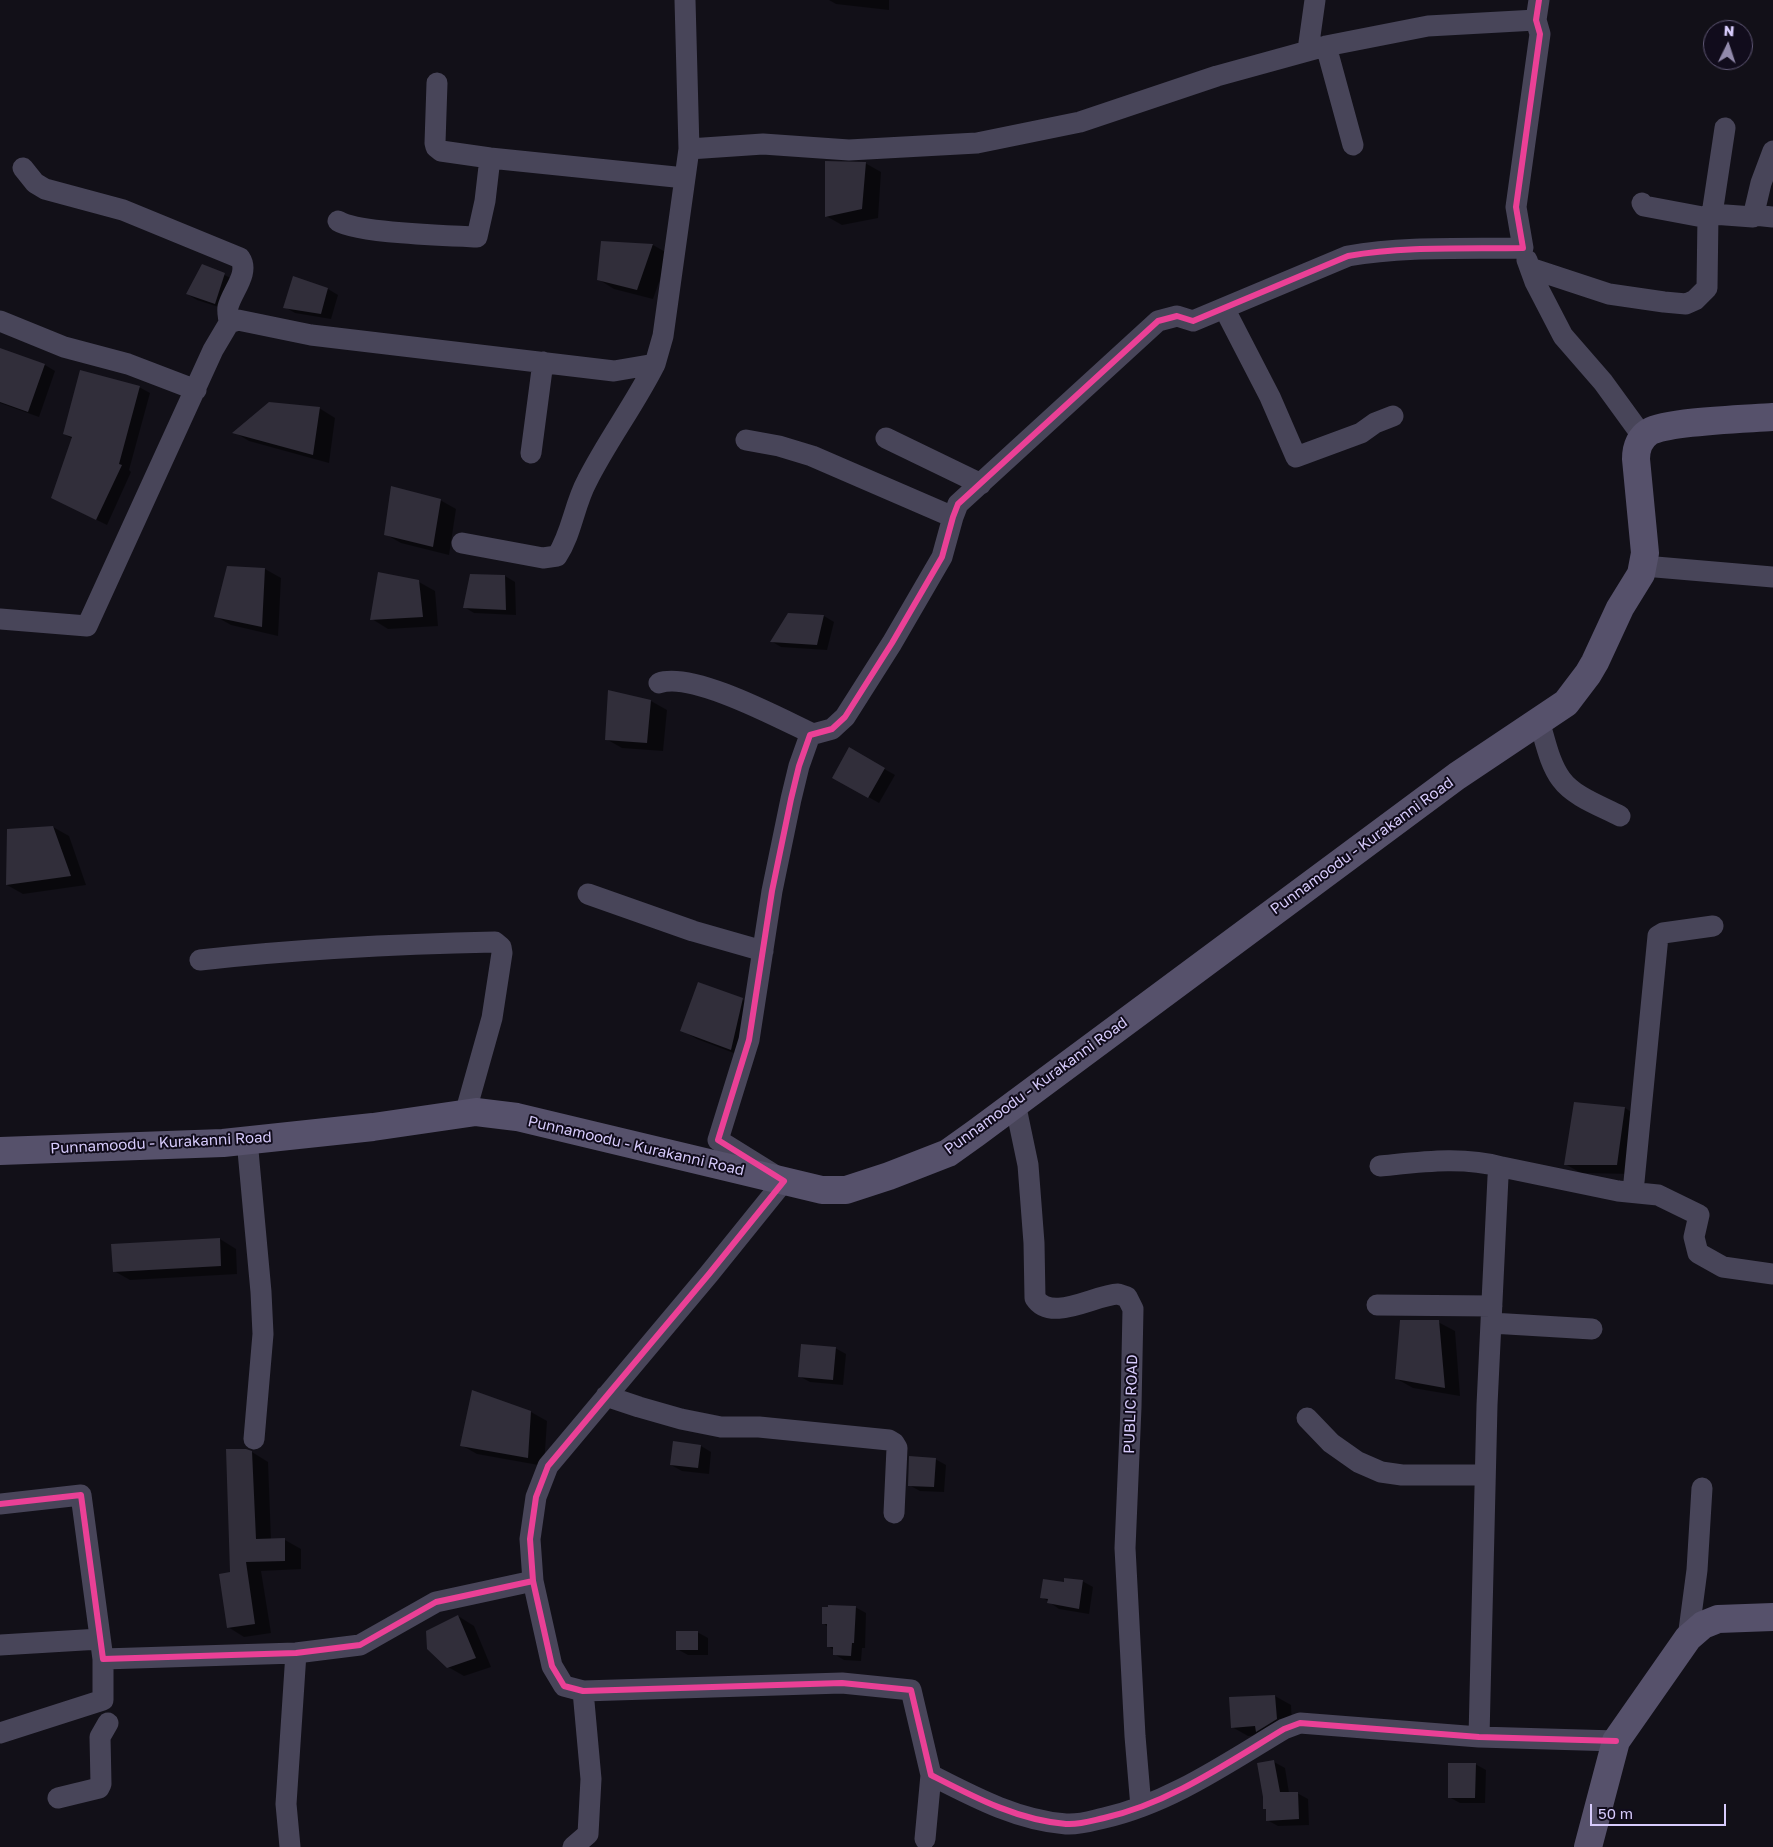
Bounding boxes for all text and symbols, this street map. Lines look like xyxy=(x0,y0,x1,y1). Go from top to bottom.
north arrow xyxy=(1703,20,1753,70)
text: N xyxy=(1723,22,1735,39)
street label: Punnamoodu - Kurakanni Road xyxy=(1267,774,1457,918)
street label: Punnamoodu - Kurakanni Road xyxy=(941,1014,1131,1158)
street label: Punnamoodu - Kurakanni Road xyxy=(526,1112,746,1180)
street label: Punnamoodu - Kurakanni Road xyxy=(50,1128,272,1158)
street label: PUBLIC ROAD xyxy=(1120,1354,1142,1454)
scale bar xyxy=(1593,1794,1729,1826)
text: 50 m xyxy=(1598,1804,1633,1822)

